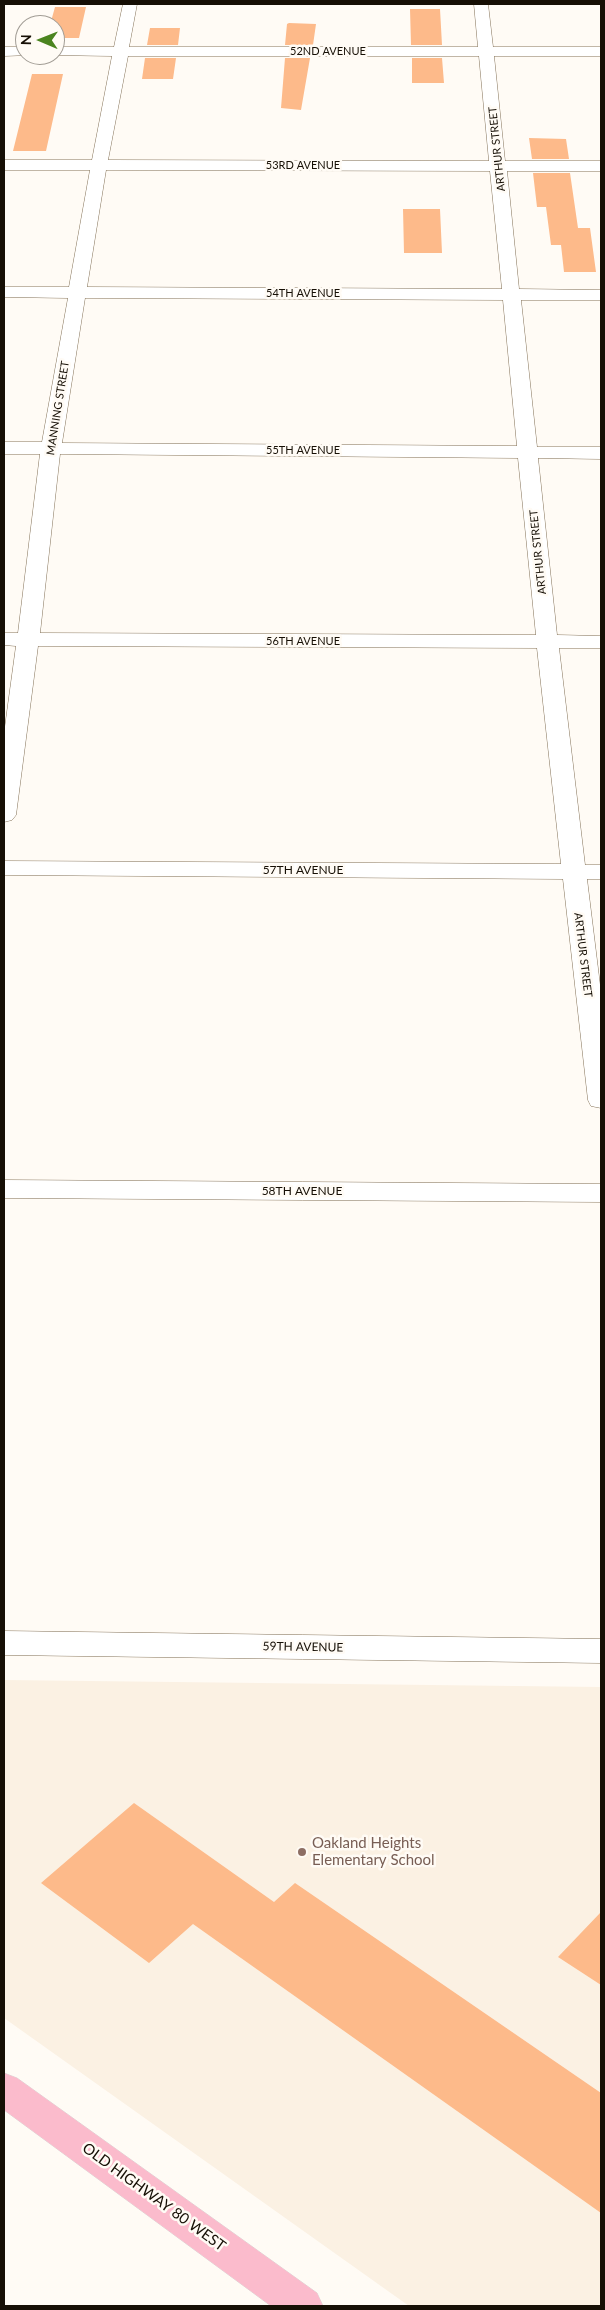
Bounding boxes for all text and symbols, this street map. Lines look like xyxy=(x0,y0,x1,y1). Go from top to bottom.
north arrow xyxy=(15,15,65,65)
text: N xyxy=(17,34,34,45)
street label: 52ND AVENUE xyxy=(290,44,366,58)
street label: ARTHUR STREET xyxy=(486,106,508,192)
street label: 53RD AVENUE xyxy=(266,158,340,172)
street label: 54TH AVENUE xyxy=(266,286,340,300)
street label: MANNING STREET xyxy=(44,360,72,456)
street label: 55TH AVENUE xyxy=(266,443,340,457)
street label: ARTHUR STREET xyxy=(527,509,549,595)
street label: 56TH AVENUE xyxy=(266,634,340,648)
street label: 57TH AVENUE xyxy=(263,863,343,877)
street label: ARTHUR STREET xyxy=(571,912,595,998)
street label: 58TH AVENUE xyxy=(262,1184,342,1198)
street label: 59TH AVENUE xyxy=(263,1639,343,1655)
place label: Oakland Heights Elementary School xyxy=(312,1834,435,1869)
marker: Oakland Heights Elementary School xyxy=(296,1846,308,1858)
street label: OLD HIGHWAY 80 WEST xyxy=(79,2139,229,2255)

